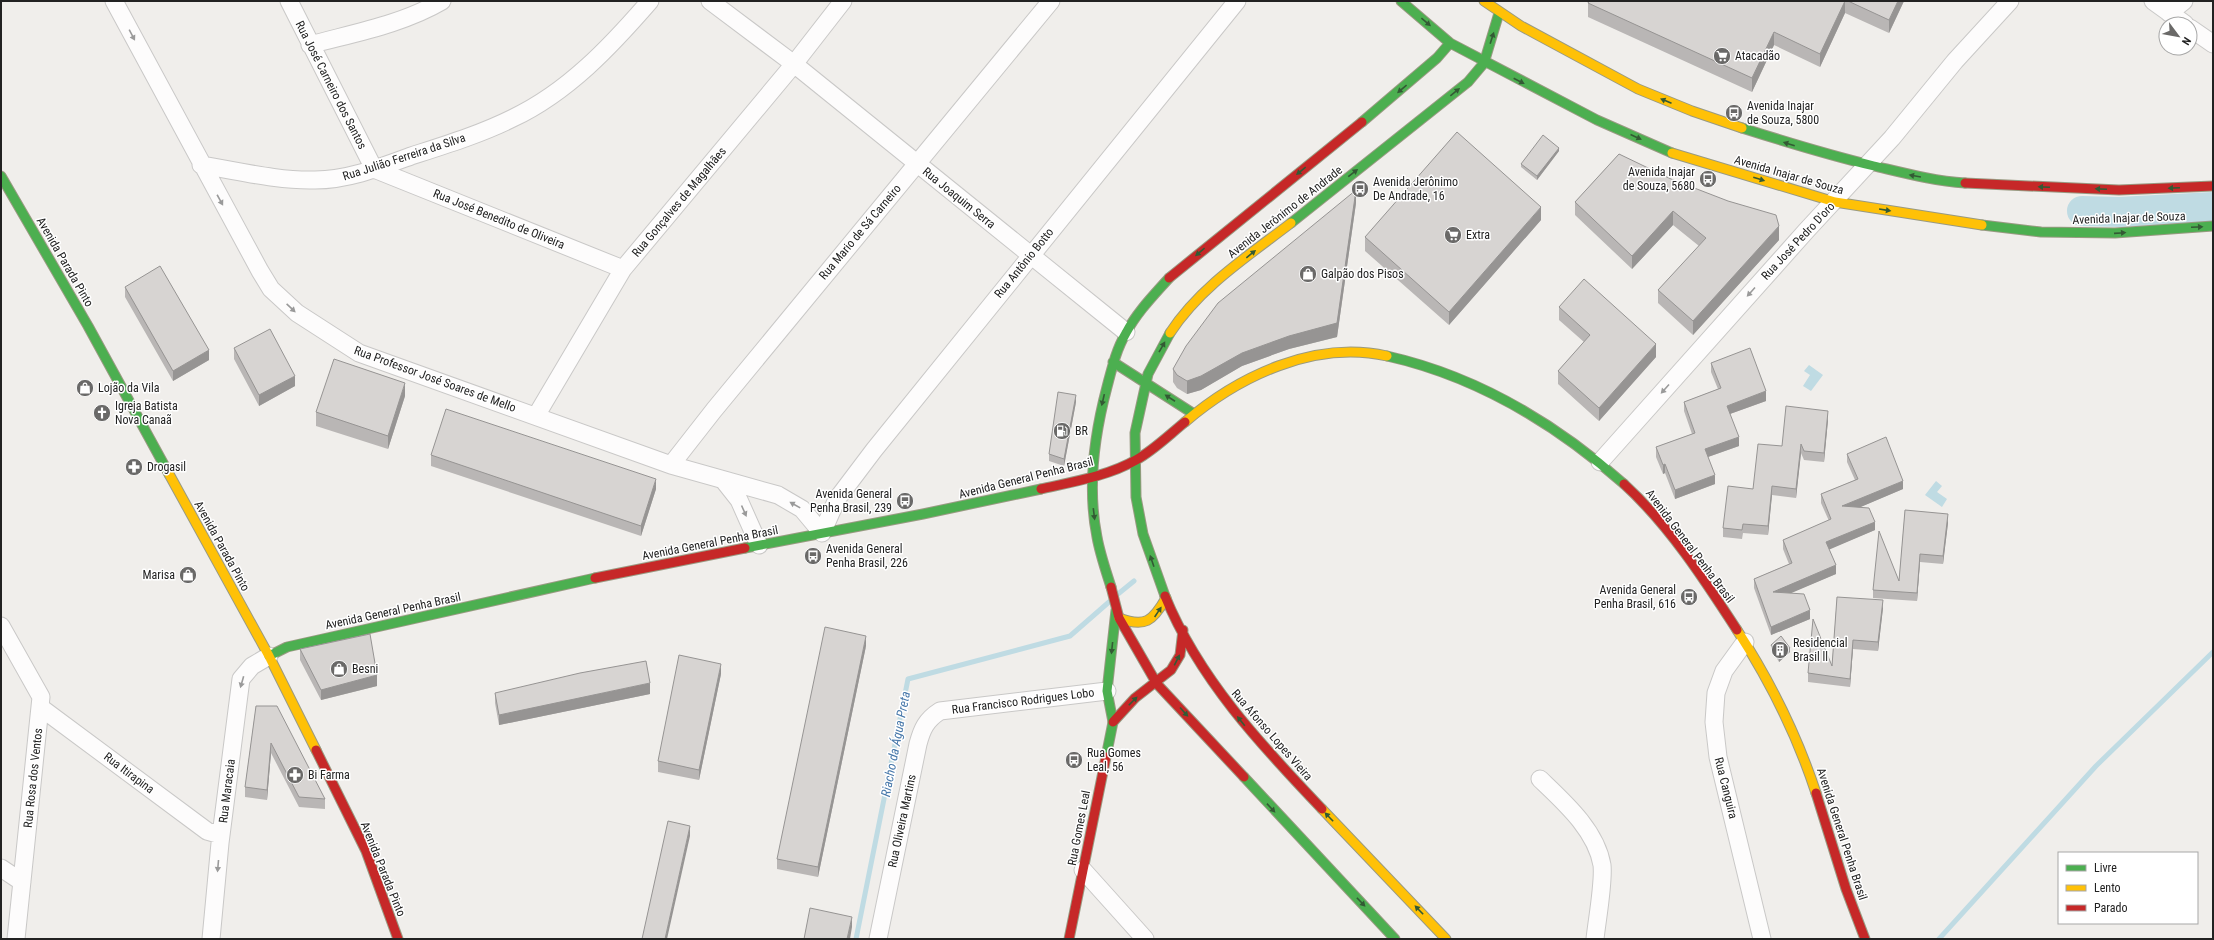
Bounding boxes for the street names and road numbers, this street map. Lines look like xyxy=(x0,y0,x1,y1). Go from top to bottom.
street label: Rua José Carneiro dos Santos xyxy=(293,19,369,151)
street label: Rua Julião Ferreira da Silva xyxy=(341,130,467,183)
street label: Rua Gonçalves de Magalhães xyxy=(629,144,729,260)
street label: Avenida Inajar de Souza xyxy=(1733,153,1846,197)
street label: Avenida Jerônimo de Andrade xyxy=(1225,163,1345,261)
street label: Rua Joaquim Serra xyxy=(920,164,998,232)
street label: Rua Mario de Sá Carneiro xyxy=(816,182,904,282)
street label: Rua José Benedito de Oliveira xyxy=(431,186,567,252)
street label: Rua José Pedro D'oro xyxy=(1758,199,1838,283)
street label: Avenida Inajar de Souza xyxy=(2072,209,2186,227)
street label: Avenida Parada Pinto xyxy=(34,215,96,309)
street label: Rua Antônio Botto xyxy=(992,225,1056,301)
street label: Rua Professor José Soares de Mello xyxy=(352,343,518,415)
street label: Avenida General Penha Brasil xyxy=(957,454,1095,502)
street label: Avenida General Penha Brasil xyxy=(1643,487,1737,605)
street label: Avenida Parada Pinto xyxy=(191,498,253,594)
street label: Avenida General Penha Brasil xyxy=(641,523,779,563)
street label: Avenida General Penha Brasil xyxy=(324,590,462,632)
street label: Rua Francisco Rodrigues Lobo xyxy=(951,685,1095,717)
street label: Rua Afonso Lopes Vieira xyxy=(1229,687,1315,784)
street label: Rua Rosa dos Ventos xyxy=(21,728,45,828)
street label: Rua Itirapina xyxy=(101,750,157,797)
street label: Rua Canguira xyxy=(1712,756,1740,820)
street label: Rua Maracaia xyxy=(216,758,238,824)
street label: Avenida General Penha Brasil xyxy=(1814,766,1870,902)
street label: Rua Oliveira Martins xyxy=(885,773,919,869)
street label: Rua Gomes Leal xyxy=(1065,789,1093,867)
street label: Avenida Parada Pinto xyxy=(358,820,408,918)

